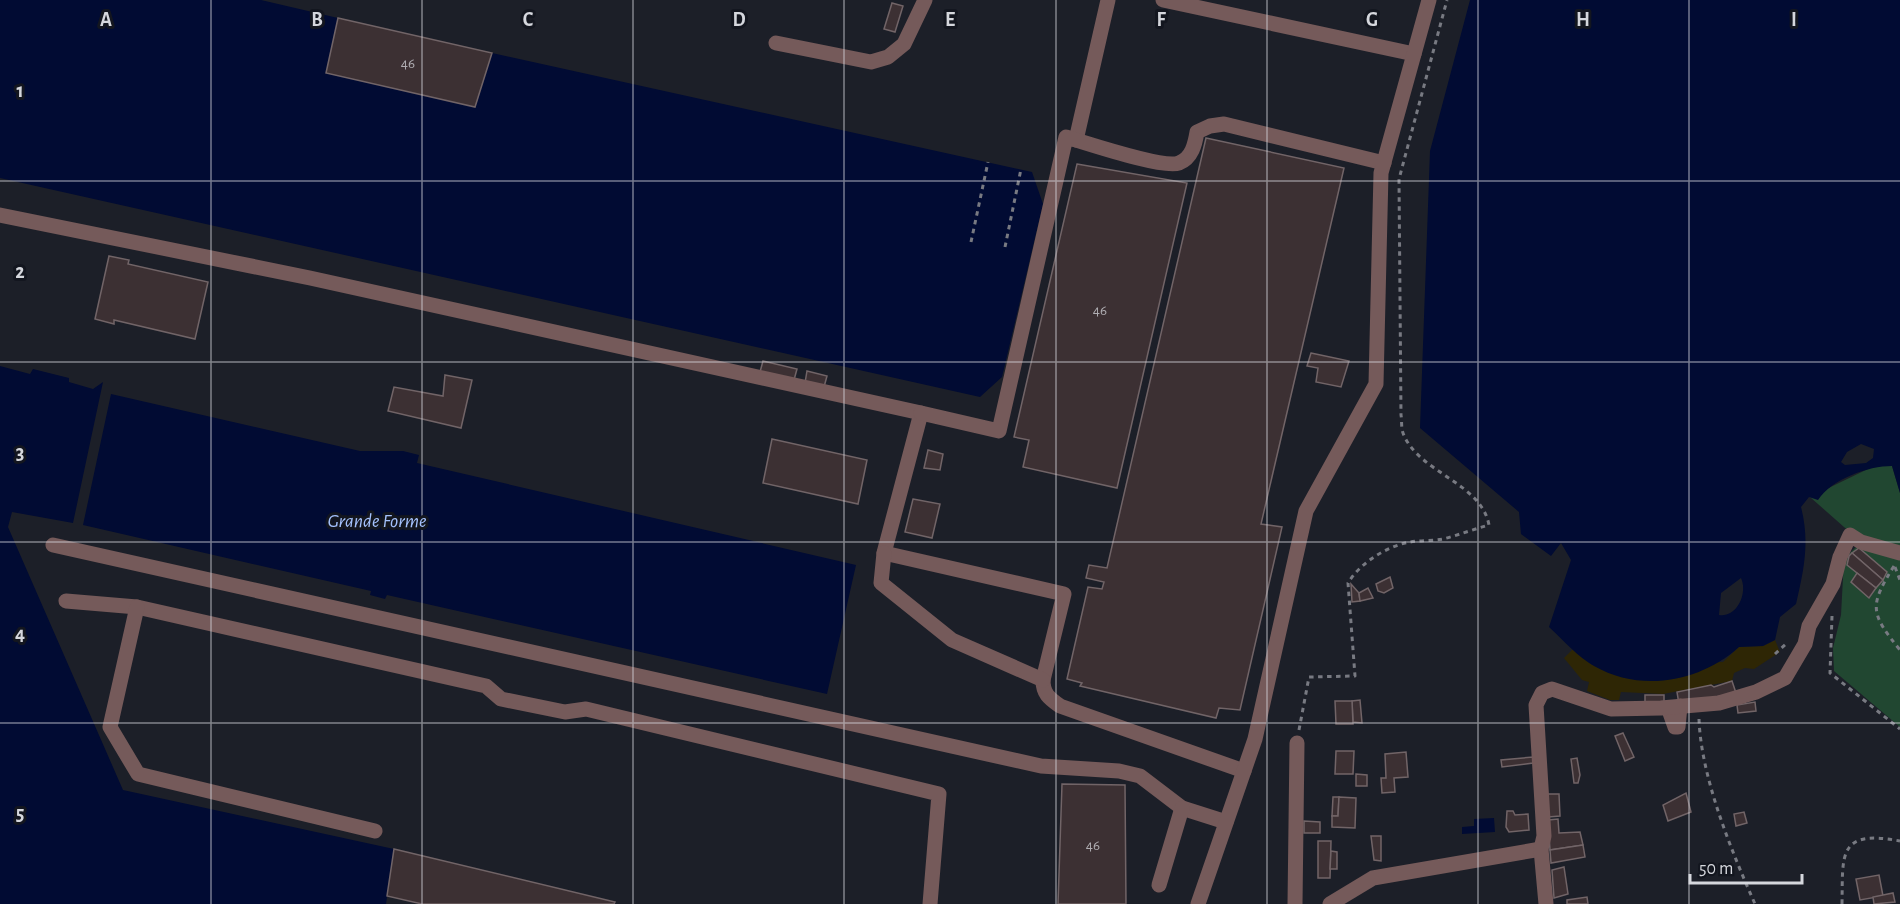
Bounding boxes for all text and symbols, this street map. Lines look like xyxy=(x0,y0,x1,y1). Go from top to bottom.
text: A xyxy=(100,10,112,30)
text: B xyxy=(311,10,323,30)
text: C xyxy=(523,10,534,30)
text: D xyxy=(732,10,746,30)
text: E xyxy=(945,10,955,30)
text: F xyxy=(1156,10,1166,30)
text: G xyxy=(1366,10,1378,30)
text: H xyxy=(1576,10,1590,30)
text: I xyxy=(1791,10,1797,30)
house number: 46 xyxy=(401,56,415,71)
text: 1 xyxy=(16,81,24,101)
text: 2 xyxy=(15,262,25,282)
house number: 46 xyxy=(1093,303,1107,318)
text: 3 xyxy=(16,443,24,463)
water label: Grande Forme xyxy=(327,511,427,531)
text: 4 xyxy=(15,624,25,644)
text: 5 xyxy=(16,804,24,824)
house number: 46 xyxy=(1086,838,1100,853)
scale bar xyxy=(1690,847,1802,885)
text: 50 m xyxy=(1699,860,1733,878)

